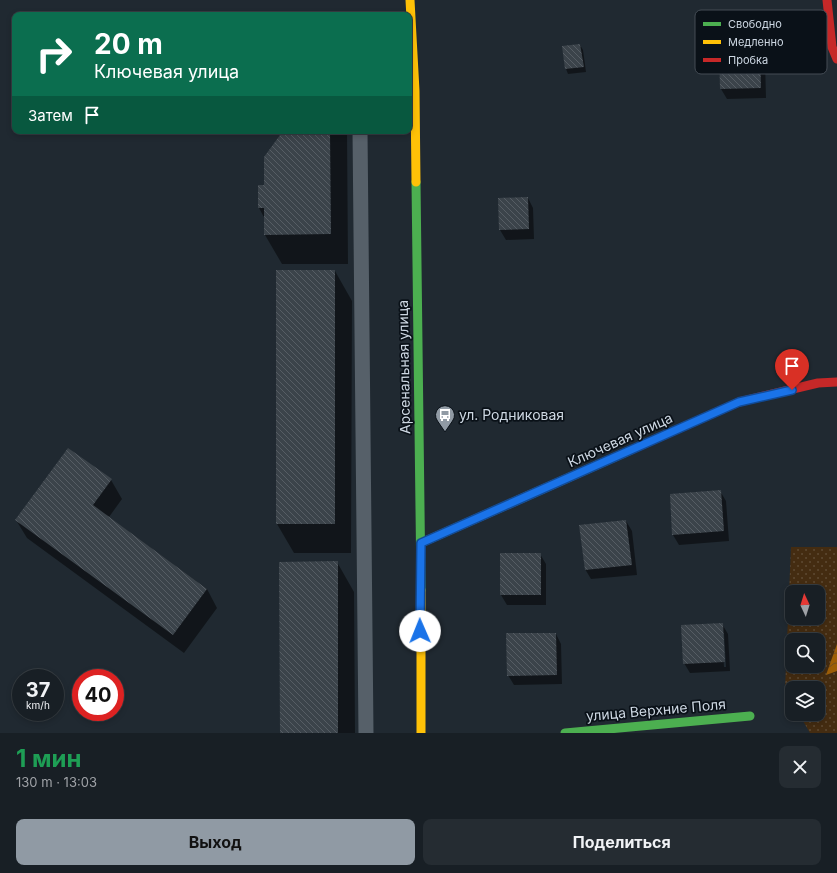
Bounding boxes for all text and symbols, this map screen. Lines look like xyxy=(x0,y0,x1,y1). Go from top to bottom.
legend xyxy=(695,10,827,74)
text: Свободно xyxy=(728,17,782,31)
text: 20 m xyxy=(94,27,163,61)
icon: right xyxy=(28,28,80,80)
text: Медленно xyxy=(728,35,784,49)
text: Пробка xyxy=(728,53,768,67)
text: Ключевая улица xyxy=(94,61,239,82)
icon: arrive xyxy=(81,104,103,126)
text: Затем xyxy=(28,106,73,125)
street label: Арсенальная улица xyxy=(394,300,413,434)
pin xyxy=(775,349,809,390)
icon: arrive xyxy=(781,355,803,377)
bus stop icon: ул. Родниковая xyxy=(434,404,456,432)
place label: ул. Родниковая xyxy=(459,406,564,423)
street label: Ключевая улица xyxy=(565,409,675,470)
north arrow xyxy=(785,585,825,625)
map controls xyxy=(785,585,825,721)
position arrow xyxy=(399,610,441,652)
button: search xyxy=(785,633,825,673)
speed limit sign: 40 xyxy=(72,669,124,721)
text: 37 xyxy=(26,678,50,702)
button: layers xyxy=(785,681,825,721)
street label: улица Верхние Поля xyxy=(585,695,727,724)
text: km/h xyxy=(26,699,50,711)
text: 1 мин xyxy=(16,744,81,773)
button: close xyxy=(779,746,821,788)
text: 130 m · 13:03 xyxy=(16,774,97,790)
button: Выход xyxy=(16,819,415,865)
button: Поделиться xyxy=(423,819,821,865)

